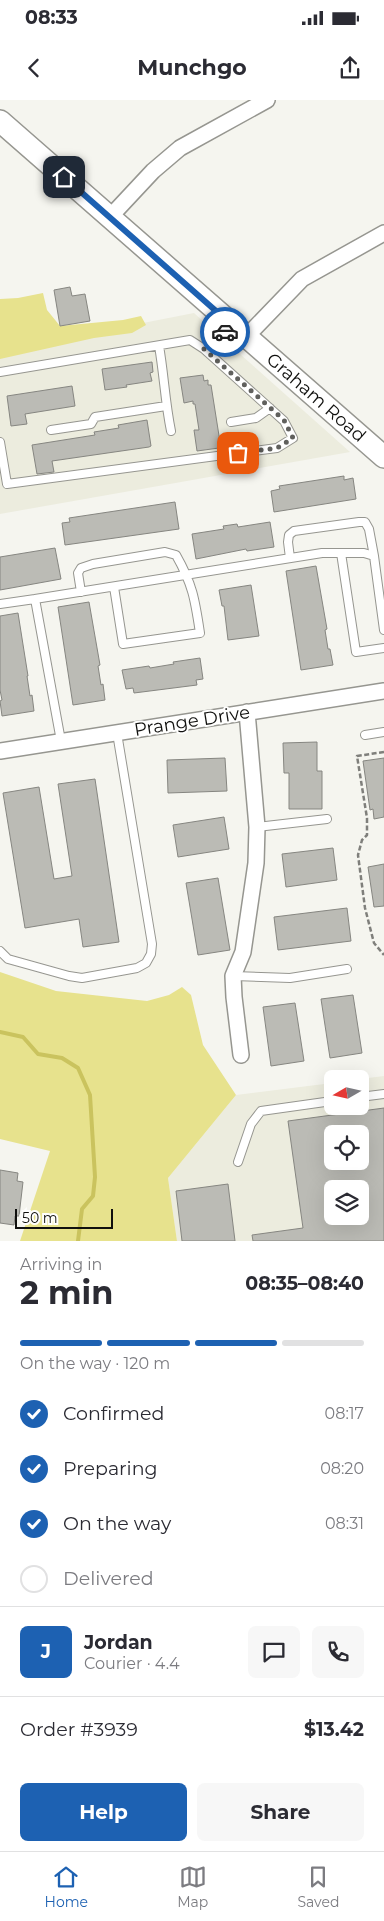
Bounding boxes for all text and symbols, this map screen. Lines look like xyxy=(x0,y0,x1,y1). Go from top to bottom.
text: 08:33 xyxy=(25,6,78,29)
icon: back xyxy=(20,54,48,82)
text: Munchgo xyxy=(137,54,247,81)
icon: share xyxy=(336,54,364,82)
pin xyxy=(43,156,85,198)
icon: home xyxy=(50,163,78,191)
courier xyxy=(200,307,250,357)
icon: car xyxy=(211,318,239,346)
street label: Graham Road xyxy=(262,348,370,447)
pin xyxy=(217,432,259,474)
icon: bag xyxy=(224,439,252,467)
street label: Prange Drive xyxy=(133,701,252,741)
north arrow xyxy=(324,1070,369,1115)
map controls xyxy=(324,1070,369,1225)
button: locate xyxy=(324,1125,369,1170)
button: layers xyxy=(324,1180,369,1225)
scale bar xyxy=(15,1206,112,1229)
text: 50 m xyxy=(22,1209,58,1227)
text: Arriving in xyxy=(20,1255,102,1274)
text: 08:35–08:40 xyxy=(245,1272,364,1295)
text: 2 min xyxy=(20,1273,113,1312)
text: On the way · 120 m xyxy=(20,1354,170,1373)
icon: check xyxy=(20,1400,48,1428)
text: Confirmed xyxy=(63,1402,164,1425)
text: 08:17 xyxy=(325,1404,364,1423)
icon: check xyxy=(20,1455,48,1483)
text: Preparing xyxy=(63,1457,158,1480)
text: 08:20 xyxy=(320,1459,364,1478)
icon: check xyxy=(20,1510,48,1538)
text: On the way xyxy=(63,1512,171,1535)
text: 08:31 xyxy=(325,1514,364,1533)
text: Delivered xyxy=(63,1567,154,1590)
button: chat xyxy=(248,1626,300,1678)
button: phone xyxy=(312,1626,364,1678)
text: Jordan xyxy=(84,1631,153,1654)
text: J xyxy=(41,1640,51,1663)
text: Courier · 4.4 xyxy=(84,1654,180,1673)
text: Order #3939 xyxy=(20,1718,138,1741)
text: $13.42 xyxy=(304,1718,364,1741)
button: Help xyxy=(20,1783,187,1841)
button: Share xyxy=(197,1783,364,1841)
tab: Home xyxy=(45,1863,88,1911)
tab: Map xyxy=(177,1863,208,1911)
tab: Saved xyxy=(297,1863,339,1911)

